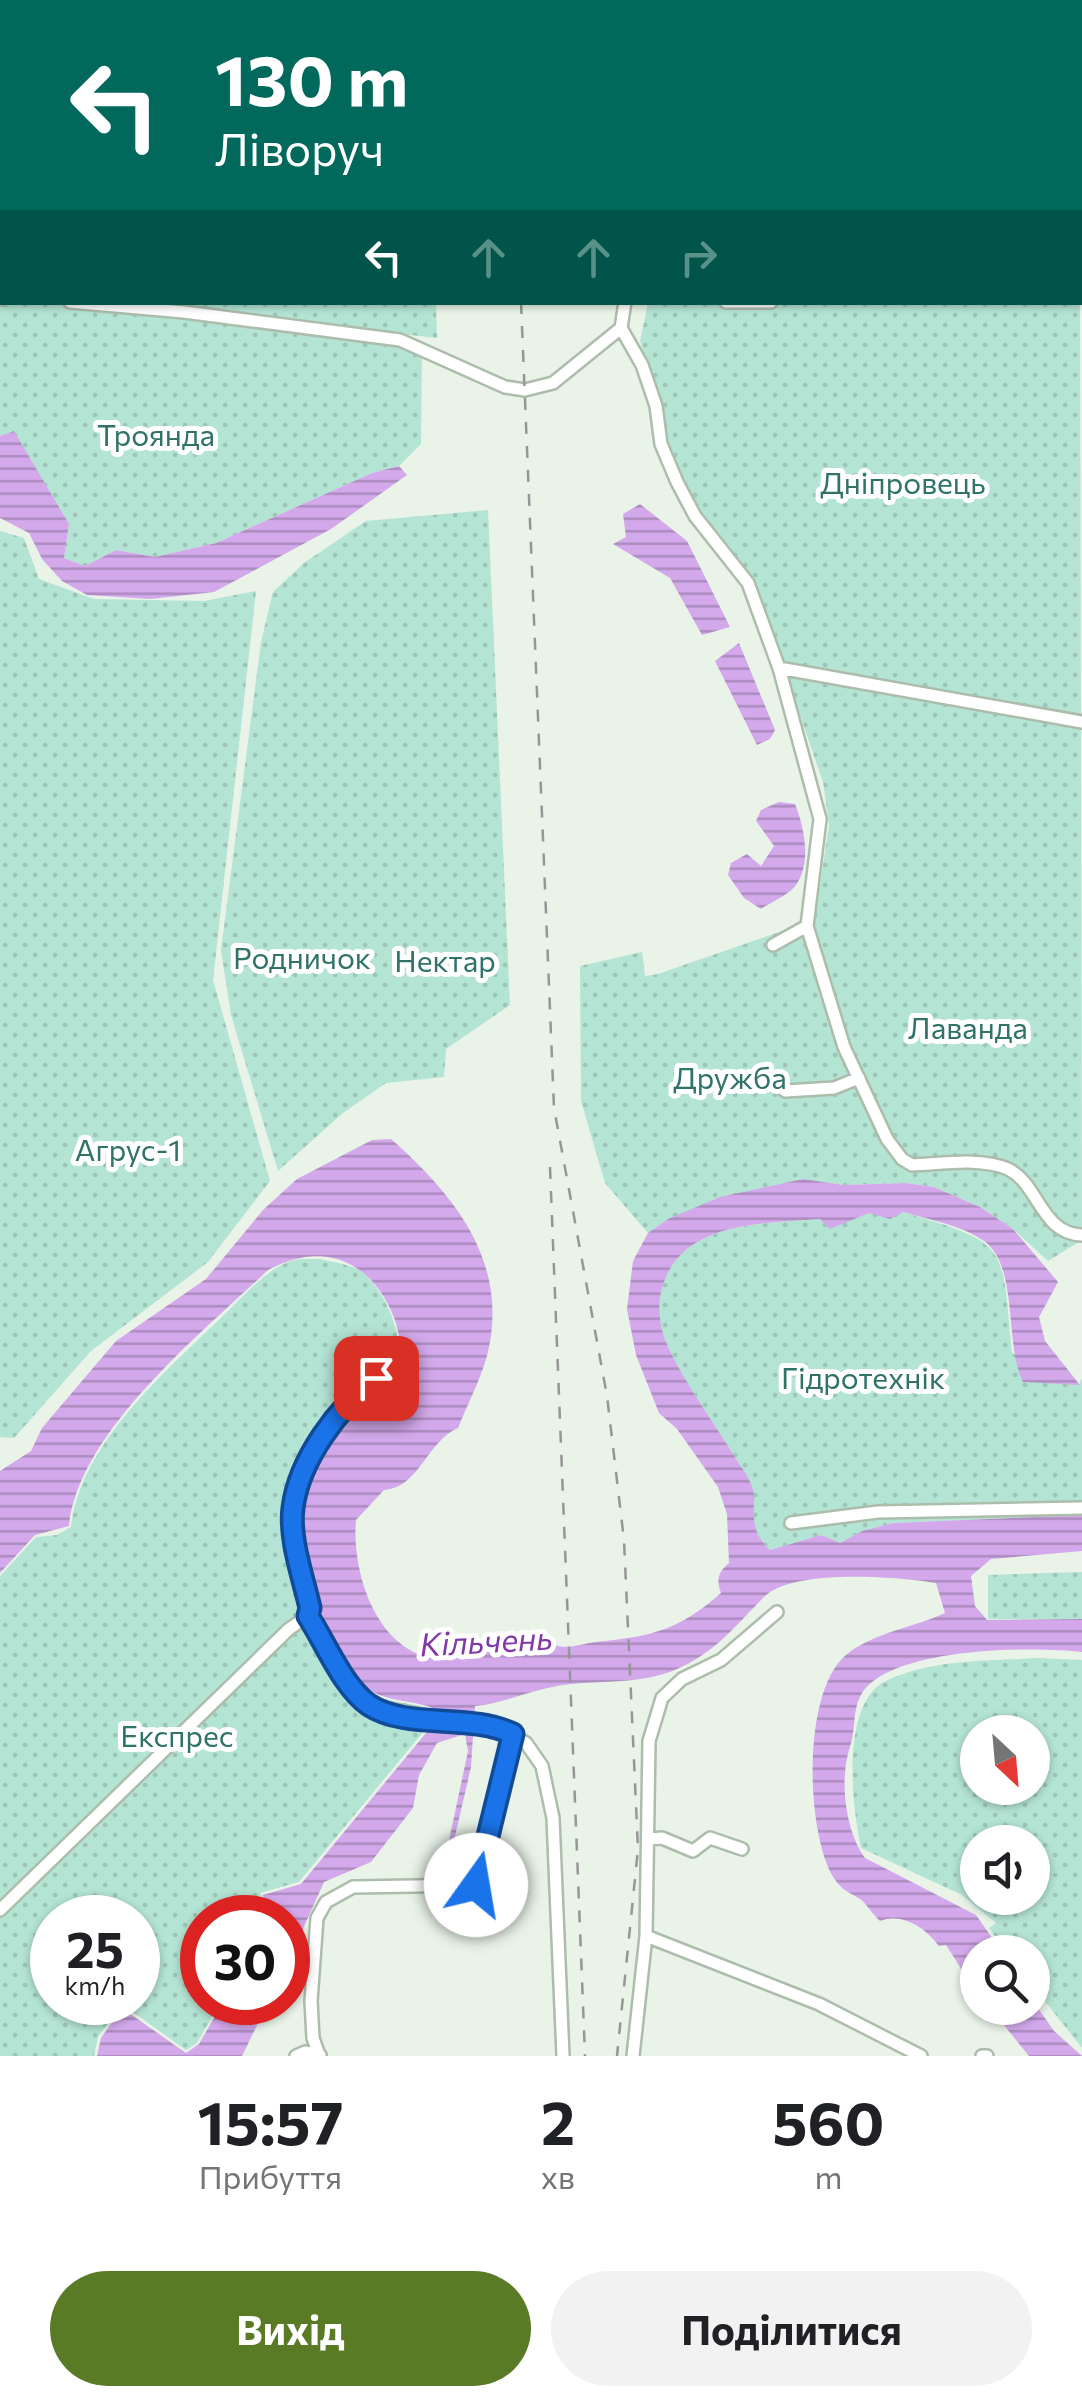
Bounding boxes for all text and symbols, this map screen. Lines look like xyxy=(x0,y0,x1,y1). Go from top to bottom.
text: 130 m xyxy=(215,35,408,120)
icon: left xyxy=(50,40,180,170)
text: Ліворуч xyxy=(215,120,384,175)
icon: left xyxy=(356,230,411,285)
icon: ahead xyxy=(461,230,516,285)
icon: ahead xyxy=(566,230,621,285)
icon: right xyxy=(671,230,726,285)
park label: Троянда xyxy=(97,415,215,452)
park label: Дніпровець xyxy=(820,463,986,500)
park label: Родничок xyxy=(233,938,371,975)
park label: Нектар xyxy=(394,941,496,978)
park label: Лаванда xyxy=(908,1008,1028,1045)
park label: Дружба xyxy=(673,1058,787,1095)
park label: Агрус-1 xyxy=(75,1130,181,1167)
pin xyxy=(334,1336,419,1421)
icon: arrive xyxy=(349,1351,404,1406)
park label: Гідротехнік xyxy=(781,1358,945,1395)
water label: Кільчень xyxy=(418,1617,554,1663)
north arrow xyxy=(960,1715,1050,1805)
map controls xyxy=(960,1715,1050,2025)
park label: Експрес xyxy=(120,1716,234,1753)
button: sound xyxy=(960,1825,1050,1915)
position arrow xyxy=(424,1833,528,1937)
speed limit sign: 30 xyxy=(180,1895,310,2025)
text: 25 xyxy=(66,1917,124,1978)
button: search xyxy=(960,1935,1050,2025)
text: km/h xyxy=(65,1970,125,2000)
text: 15:57 xyxy=(198,2084,343,2157)
text: 2 xyxy=(541,2084,575,2157)
text: 560 xyxy=(773,2084,884,2157)
text: Прибуття xyxy=(199,2156,342,2196)
text: хв xyxy=(541,2156,575,2196)
text: m xyxy=(815,2156,842,2196)
button: Вихід xyxy=(50,2271,531,2386)
button: Поділитися xyxy=(551,2271,1032,2386)

